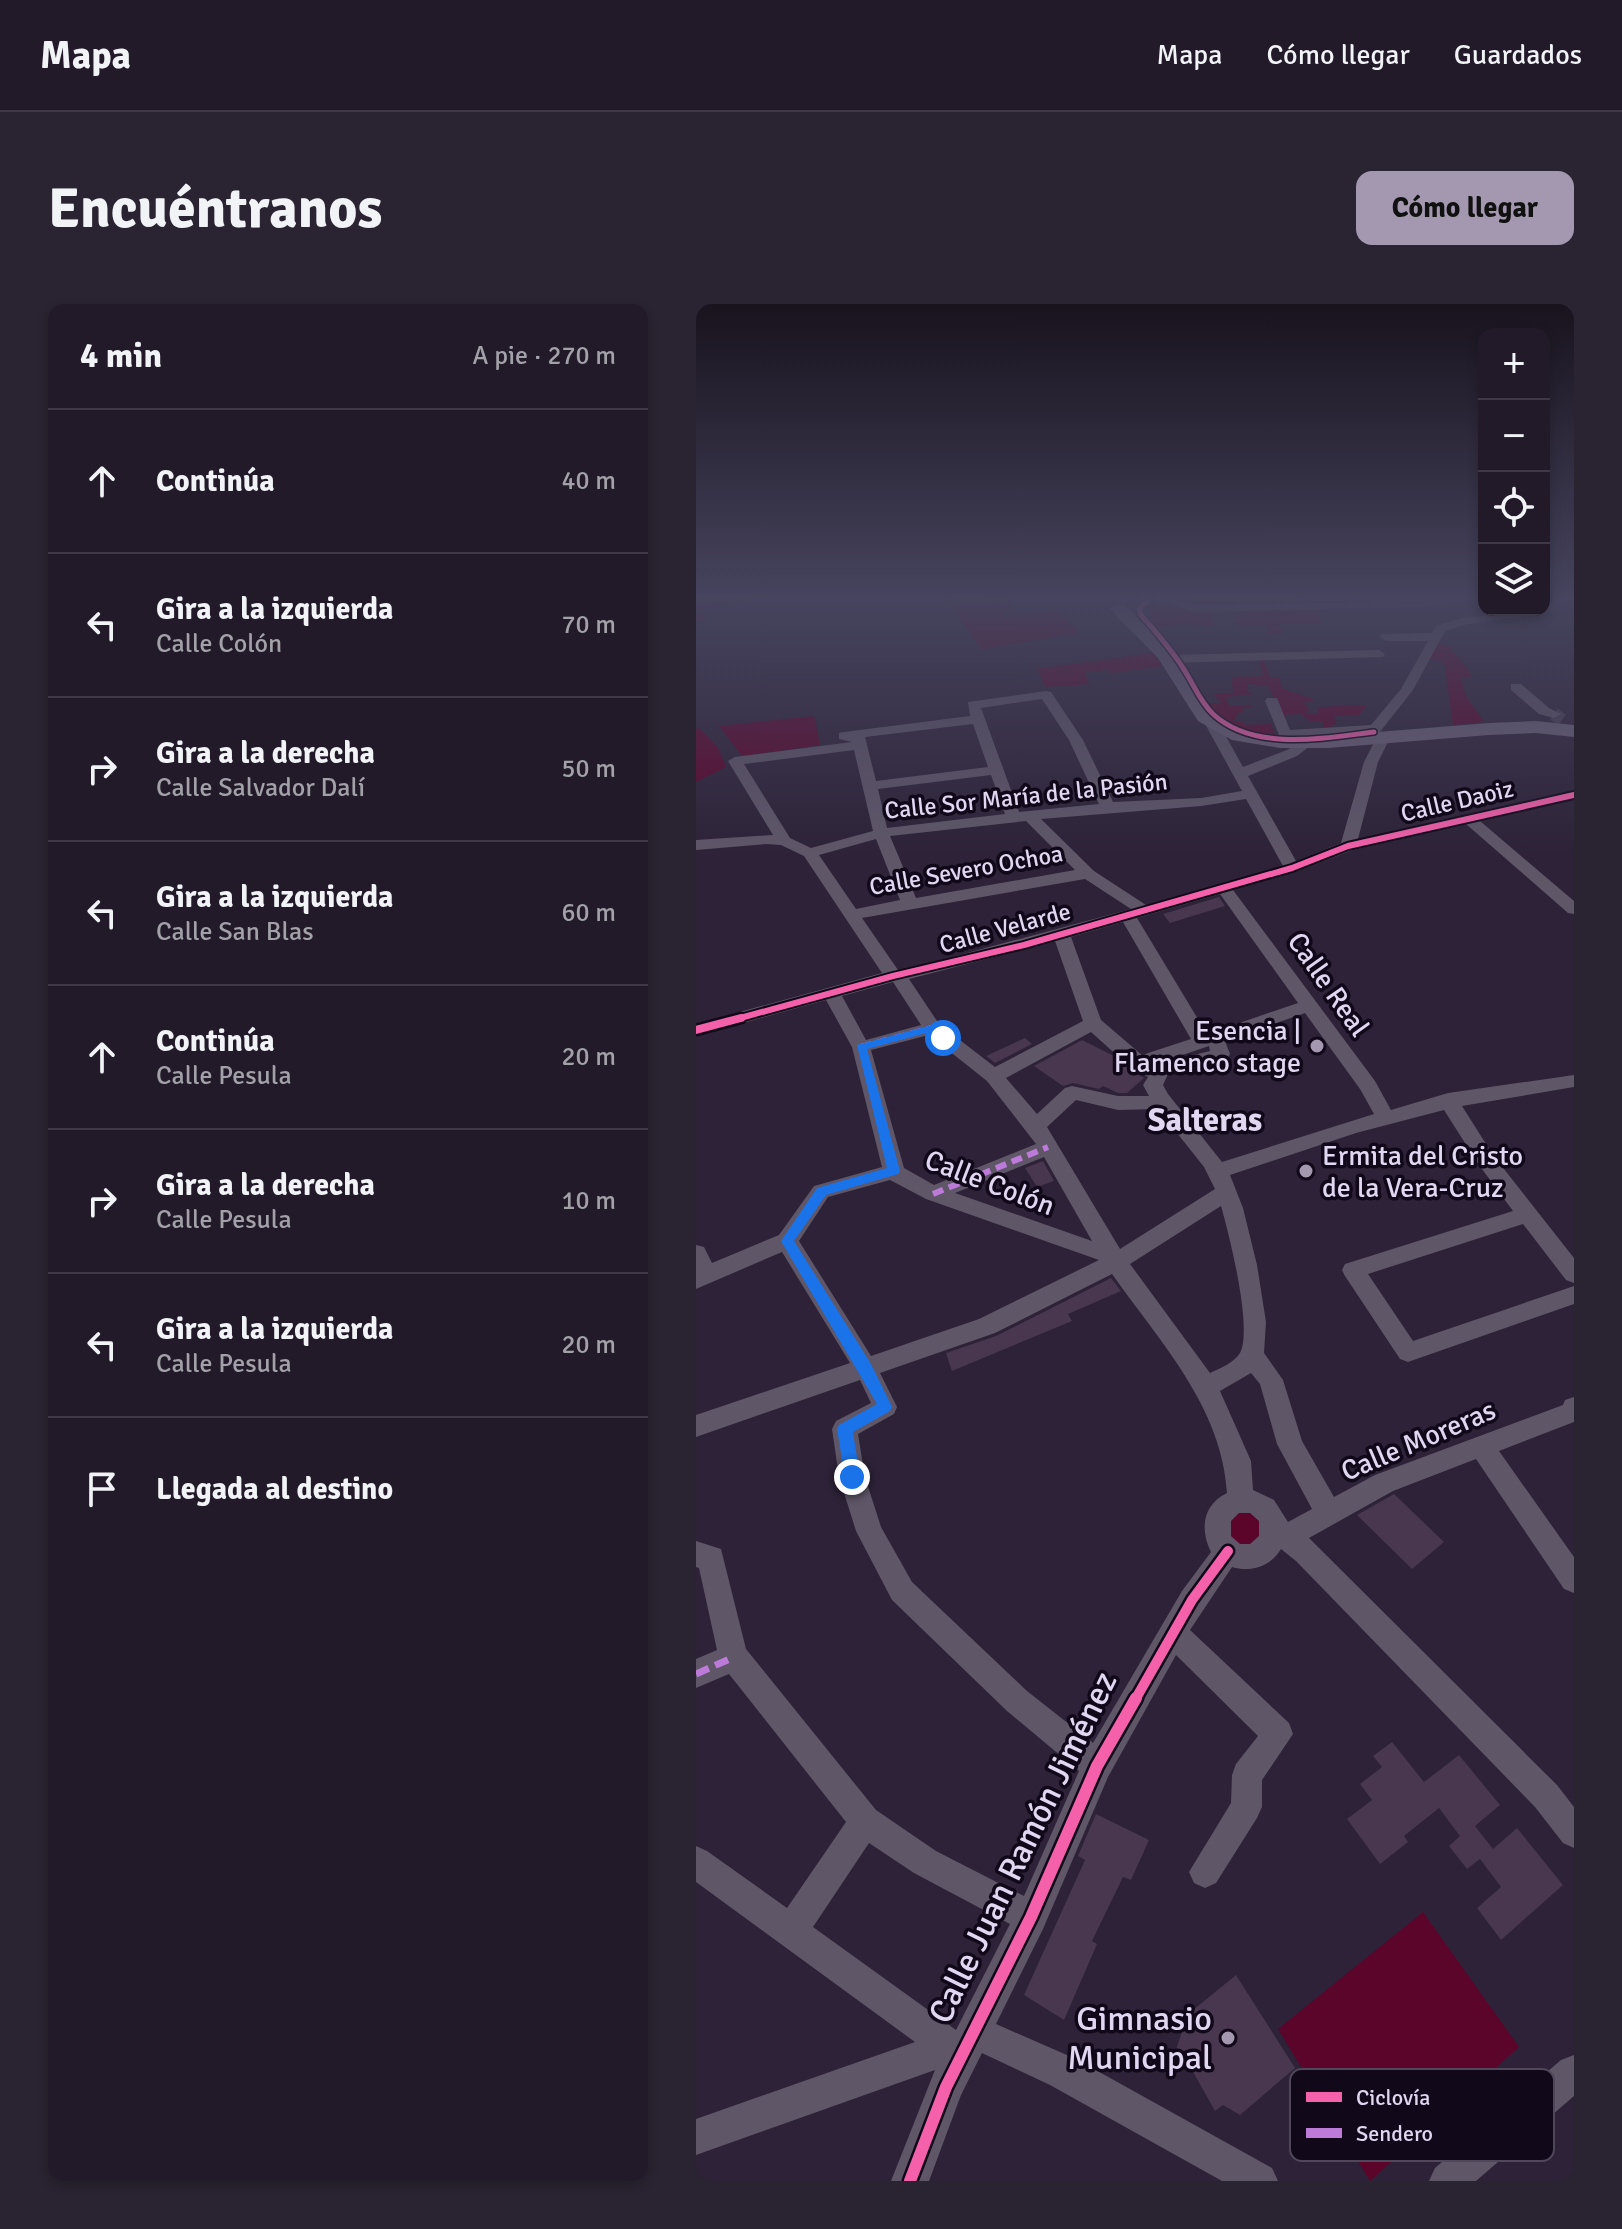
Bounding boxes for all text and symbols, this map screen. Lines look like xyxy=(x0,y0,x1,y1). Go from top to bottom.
text: Mapa xyxy=(40,32,131,79)
text: Mapa xyxy=(1157,38,1222,72)
text: Cómo llegar xyxy=(1266,38,1410,72)
text: Guardados xyxy=(1454,38,1582,72)
button: Cómo llegar xyxy=(1356,171,1574,245)
text: Encuéntranos xyxy=(48,174,382,243)
map controls xyxy=(1478,328,1550,616)
button: + xyxy=(1478,328,1550,400)
text: 4 min xyxy=(80,335,162,377)
text: A pie · 270 m xyxy=(473,340,616,372)
button: − xyxy=(1478,400,1550,472)
icon: ahead xyxy=(80,459,124,503)
text: Continúa xyxy=(156,463,275,500)
text: 40 m xyxy=(561,465,616,497)
button: locate xyxy=(1478,472,1550,544)
button: layers xyxy=(1478,544,1550,616)
text: Gira a la izquierda xyxy=(156,591,393,628)
icon: left xyxy=(80,603,124,647)
text: 70 m xyxy=(561,609,616,641)
text: Calle Colón xyxy=(156,628,282,660)
text: Gira a la derecha xyxy=(156,735,375,772)
icon: right xyxy=(80,747,124,791)
text: 50 m xyxy=(561,753,616,785)
street label: Calle Sor María de la Pasión xyxy=(883,766,1169,826)
text: Calle Salvador Dalí xyxy=(156,772,365,804)
street label: Calle Daoiz xyxy=(1398,774,1516,828)
street label: Calle Severo Ochoa xyxy=(867,838,1065,902)
text: Gira a la izquierda xyxy=(156,879,393,916)
icon: left xyxy=(80,891,124,935)
street label: Calle Velarde xyxy=(936,896,1074,960)
text: 60 m xyxy=(561,897,616,929)
text: Calle San Blas xyxy=(156,916,314,948)
street label: Calle Real xyxy=(1280,926,1376,1043)
place label: Esencia | Flamenco stage xyxy=(1114,1014,1301,1080)
route start xyxy=(925,1020,961,1056)
text: Continúa xyxy=(156,1023,275,1060)
icon: ahead xyxy=(80,1035,124,1079)
marker: Esencia | Flamenco stage xyxy=(1308,1037,1326,1055)
text: 20 m xyxy=(561,1041,616,1073)
text: Calle Pesula xyxy=(156,1060,292,1092)
district label: Salteras xyxy=(1148,1101,1262,1140)
place label: Ermita del Cristo de la Vera-Cruz xyxy=(1322,1139,1523,1205)
street label: Calle Colón xyxy=(920,1143,1059,1223)
marker: Ermita del Cristo de la Vera-Cruz xyxy=(1297,1162,1315,1180)
text: Gira a la derecha xyxy=(156,1167,375,1204)
icon: right xyxy=(80,1179,124,1223)
text: 10 m xyxy=(561,1185,616,1217)
text: Calle Pesula xyxy=(156,1204,292,1236)
text: Gira a la izquierda xyxy=(156,1311,393,1348)
icon: left xyxy=(80,1323,124,1367)
text: 20 m xyxy=(561,1329,616,1361)
text: Calle Pesula xyxy=(156,1348,292,1380)
street label: Calle Moreras xyxy=(1336,1393,1501,1489)
route end xyxy=(834,1459,870,1495)
icon: arrive xyxy=(80,1467,124,1511)
text: Llegada al destino xyxy=(156,1471,393,1508)
street label: Calle Juan Ramón Jiménez xyxy=(919,1665,1126,2030)
place label: Gimnasio Municipal xyxy=(1067,1998,1212,2079)
marker: Gimnasio Municipal xyxy=(1219,2029,1237,2047)
legend xyxy=(1290,2069,1554,2161)
text: Ciclovía xyxy=(1356,2084,1430,2111)
text: Sendero xyxy=(1356,2120,1433,2147)

